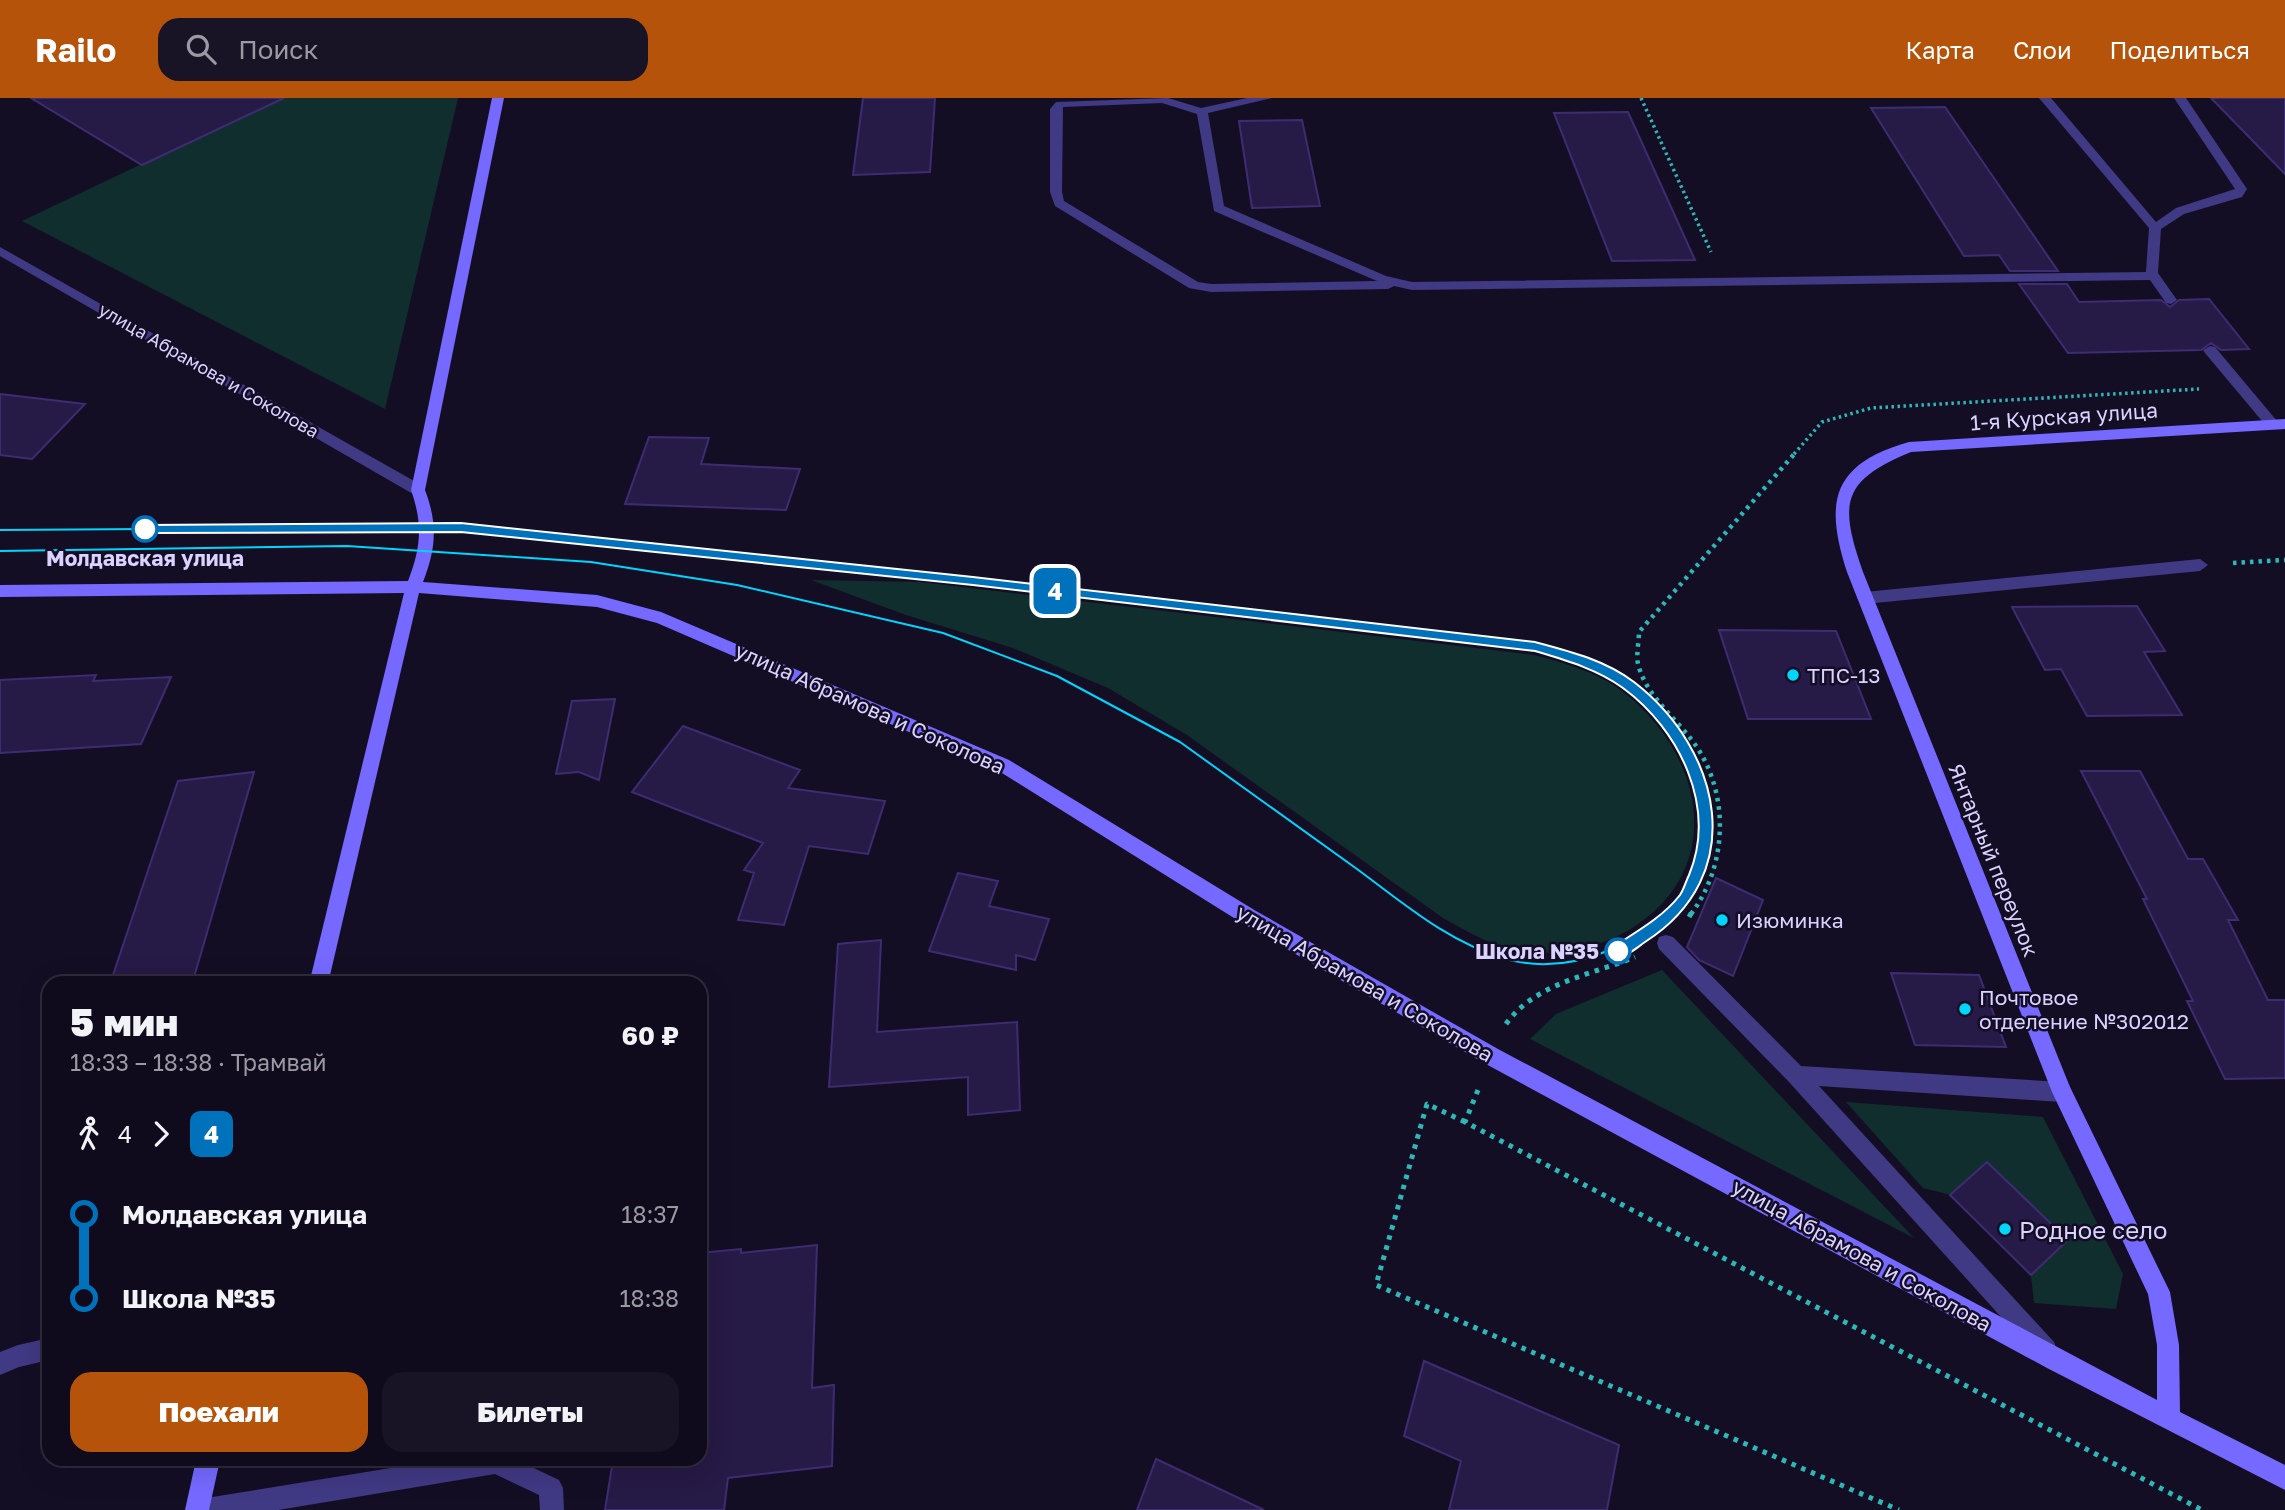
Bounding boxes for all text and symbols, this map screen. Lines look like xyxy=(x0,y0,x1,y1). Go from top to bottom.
search box xyxy=(158,18,648,81)
text: Railo xyxy=(35,30,116,69)
icon: search xyxy=(182,30,220,68)
text: Поиск xyxy=(238,34,318,65)
text: Карта xyxy=(1905,35,1975,64)
text: Слои xyxy=(2013,35,2072,64)
text: Поделиться xyxy=(2110,35,2250,64)
street label: улица Абрамова и Соколова xyxy=(95,298,323,442)
street label: 1-я Курская улица xyxy=(1969,396,2159,436)
marker: Молдавская улица xyxy=(132,516,158,542)
place label: Молдавская улица xyxy=(46,545,244,571)
line badge: 4 xyxy=(1032,568,1078,614)
text: 4 xyxy=(1048,576,1063,605)
street label: улица Абрамова и Соколова xyxy=(731,637,1009,779)
place label: ТПС-13 xyxy=(1807,662,1881,688)
marker: ТПС-13 xyxy=(1785,667,1801,683)
street label: Янтарный переулок xyxy=(1943,760,2045,960)
street label: улица Абрамова и Соколова xyxy=(1232,899,1498,1067)
place label: Изюминка xyxy=(1736,907,1844,933)
marker: Изюминка xyxy=(1714,912,1730,928)
place label: Школа №35 xyxy=(1475,938,1599,964)
marker: Школа №35 xyxy=(1605,938,1631,964)
place label: Почтовое отделение №302012 xyxy=(1979,984,2189,1034)
text: 5 мин xyxy=(70,999,179,1044)
marker: Почтовое отделение №302012 xyxy=(1957,1001,1973,1017)
text: 60 ₽ xyxy=(622,1020,679,1051)
text: 18:33 – 18:38 · Трамвай xyxy=(70,1048,327,1076)
icon: walk xyxy=(70,1115,108,1153)
icon: forward xyxy=(142,1115,180,1153)
text: 4 xyxy=(204,1119,219,1148)
text: 4 xyxy=(118,1120,132,1148)
street label: улица Абрамова и Соколова xyxy=(1728,1173,1996,1337)
text: Молдавская улица xyxy=(122,1199,367,1230)
text: 18:37 xyxy=(621,1200,679,1228)
place label: Родное село xyxy=(2019,1215,2167,1244)
marker: Родное село xyxy=(1997,1221,2013,1237)
text: Школа №35 xyxy=(122,1283,276,1314)
text: 18:38 xyxy=(619,1284,679,1312)
button: Поехали xyxy=(70,1372,368,1452)
button: Билеты xyxy=(382,1372,679,1452)

